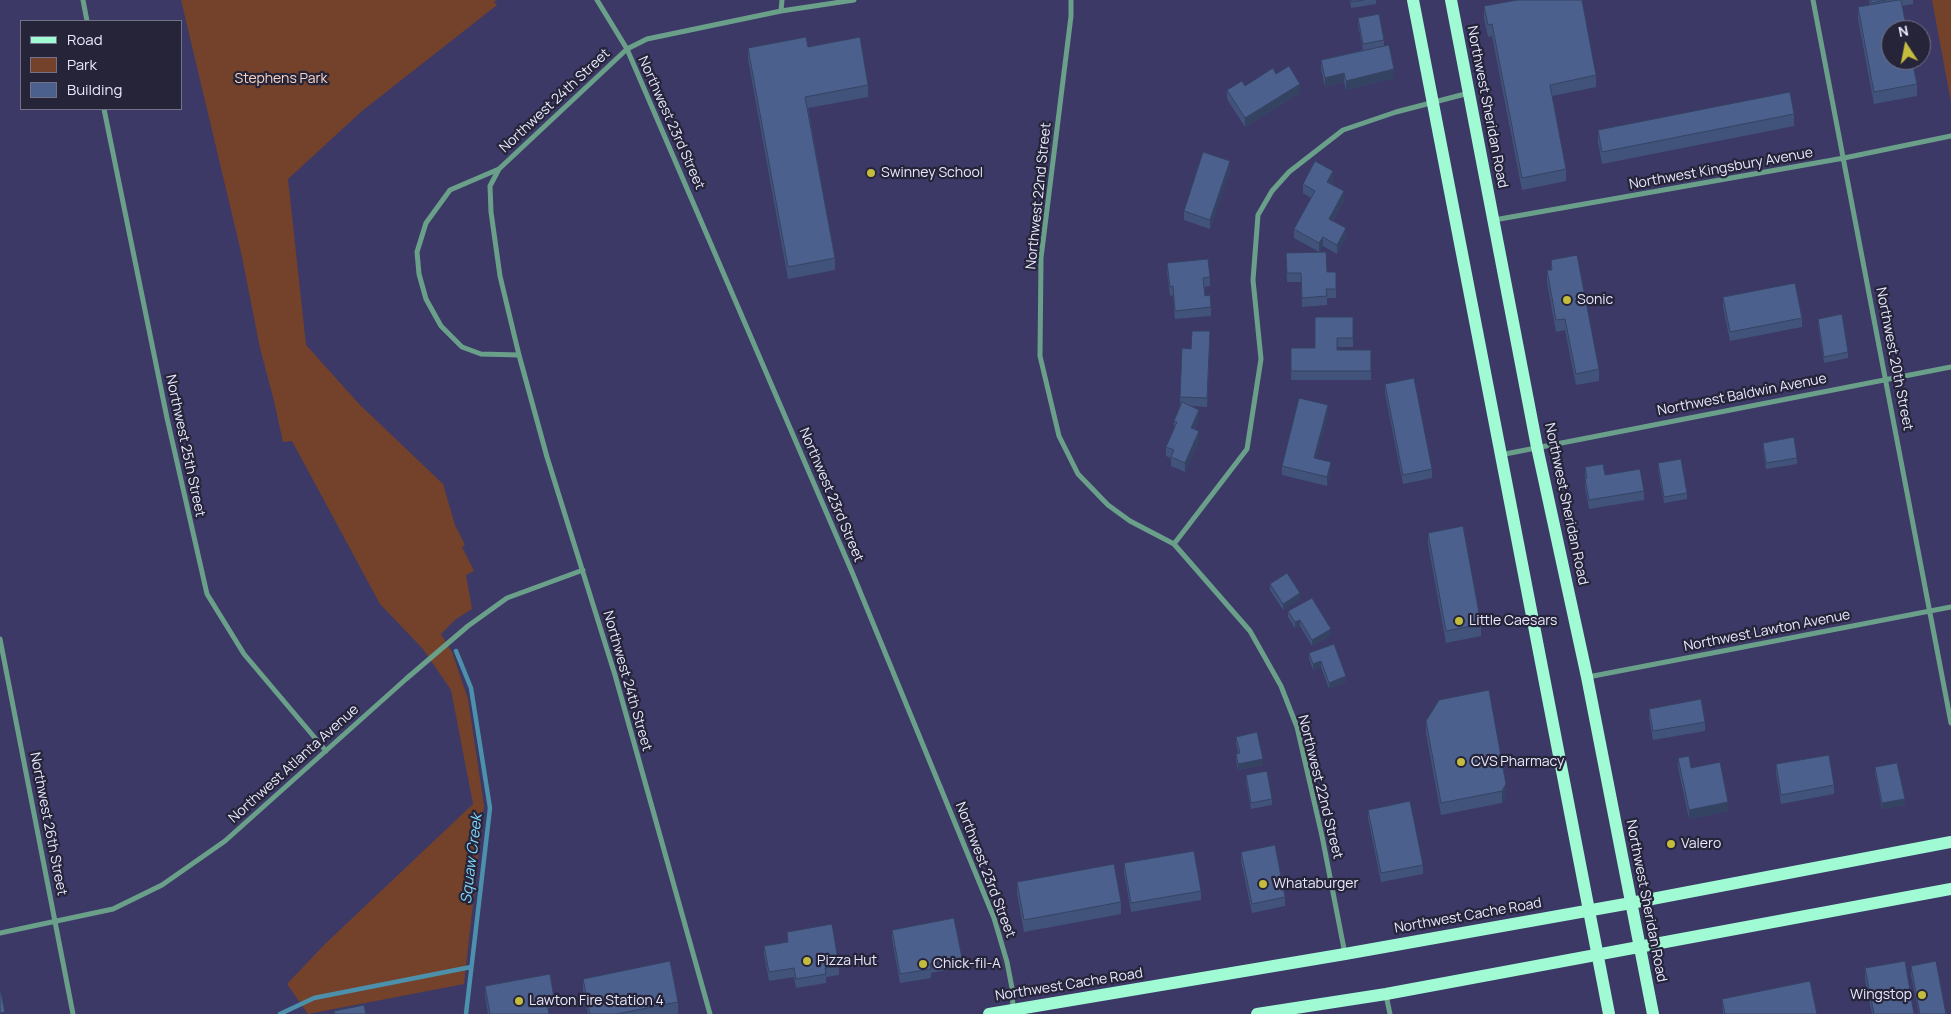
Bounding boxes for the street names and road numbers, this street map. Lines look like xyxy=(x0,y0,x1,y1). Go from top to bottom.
street label: Northwest Sheridan Road xyxy=(1463,24,1511,190)
street label: Northwest 24th Street xyxy=(496,45,614,157)
street label: Northwest 23rd Street xyxy=(634,54,708,192)
street label: Northwest 22nd Street xyxy=(1023,122,1055,270)
street label: Northwest Kingsbury Avenue xyxy=(1628,145,1814,193)
street label: Northwest 20th Street xyxy=(1872,286,1916,432)
street label: Northwest Baldwin Avenue xyxy=(1656,370,1828,420)
street label: Northwest 25th Street xyxy=(162,373,208,519)
street label: Northwest Sheridan Road xyxy=(1541,422,1591,586)
street label: Northwest 23rd Street xyxy=(795,425,867,565)
street label: Northwest Lawton Avenue xyxy=(1682,607,1852,655)
street label: Northwest 24th Street xyxy=(599,609,655,753)
street label: Northwest Atlanta Avenue xyxy=(226,701,362,827)
street label: Northwest 22nd Street xyxy=(1294,713,1346,861)
street label: Northwest 26th Street xyxy=(26,751,70,897)
street label: Northwest 23rd Street xyxy=(951,800,1019,940)
street label: Northwest Sheridan Road xyxy=(1622,818,1670,984)
street label: Northwest Cache Road xyxy=(1393,895,1543,937)
street label: Northwest Cache Road xyxy=(994,965,1144,1005)

